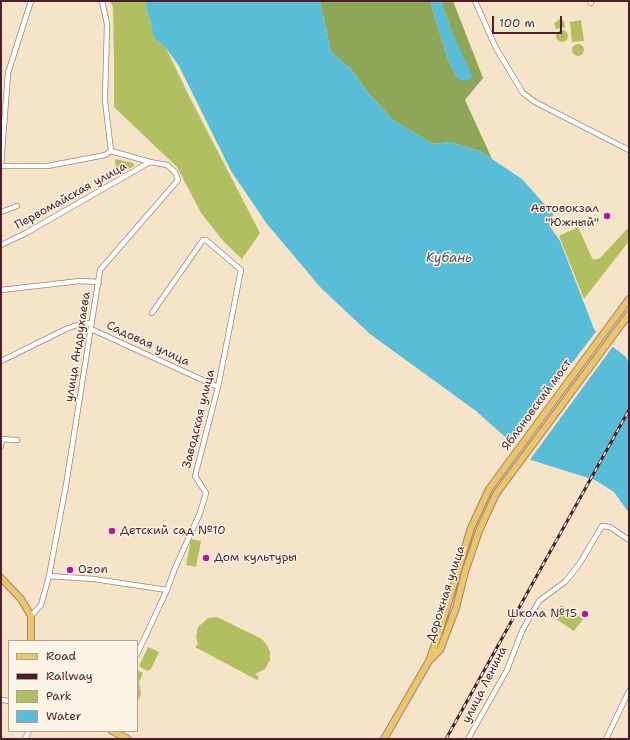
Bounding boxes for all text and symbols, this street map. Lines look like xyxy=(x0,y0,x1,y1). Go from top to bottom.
scale bar xyxy=(494,8,564,34)
text: 100 m xyxy=(499,15,535,31)
street label: Первомайская улица xyxy=(12,159,130,233)
place label: Автовокзал "Южный" xyxy=(531,202,599,230)
marker: Автовокзал "Южный" xyxy=(602,211,612,221)
water label: Кубань xyxy=(426,251,472,267)
street label: улица Андрухаева xyxy=(62,291,94,403)
street label: Садовая улица xyxy=(104,318,192,370)
street label: Яблоновский мост xyxy=(499,357,575,453)
street label: Заводская улица xyxy=(180,368,218,470)
place label: Детский сад №10 xyxy=(120,524,226,538)
marker: Детский сад №10 xyxy=(107,526,117,536)
street label: Дорожная улица xyxy=(424,544,468,644)
place label: Дом культуры xyxy=(214,551,297,565)
marker: Дом культуры xyxy=(201,553,211,563)
place label: Ozon xyxy=(78,563,108,577)
marker: Ozon xyxy=(65,565,75,575)
place label: Школа №15 xyxy=(507,607,577,621)
marker: Школа №15 xyxy=(580,609,590,619)
legend xyxy=(8,640,138,732)
street label: улица Ленина xyxy=(459,644,511,726)
text: Road xyxy=(46,648,76,664)
text: Railway xyxy=(46,668,93,684)
text: Park xyxy=(46,688,72,704)
text: Water xyxy=(46,708,81,724)

